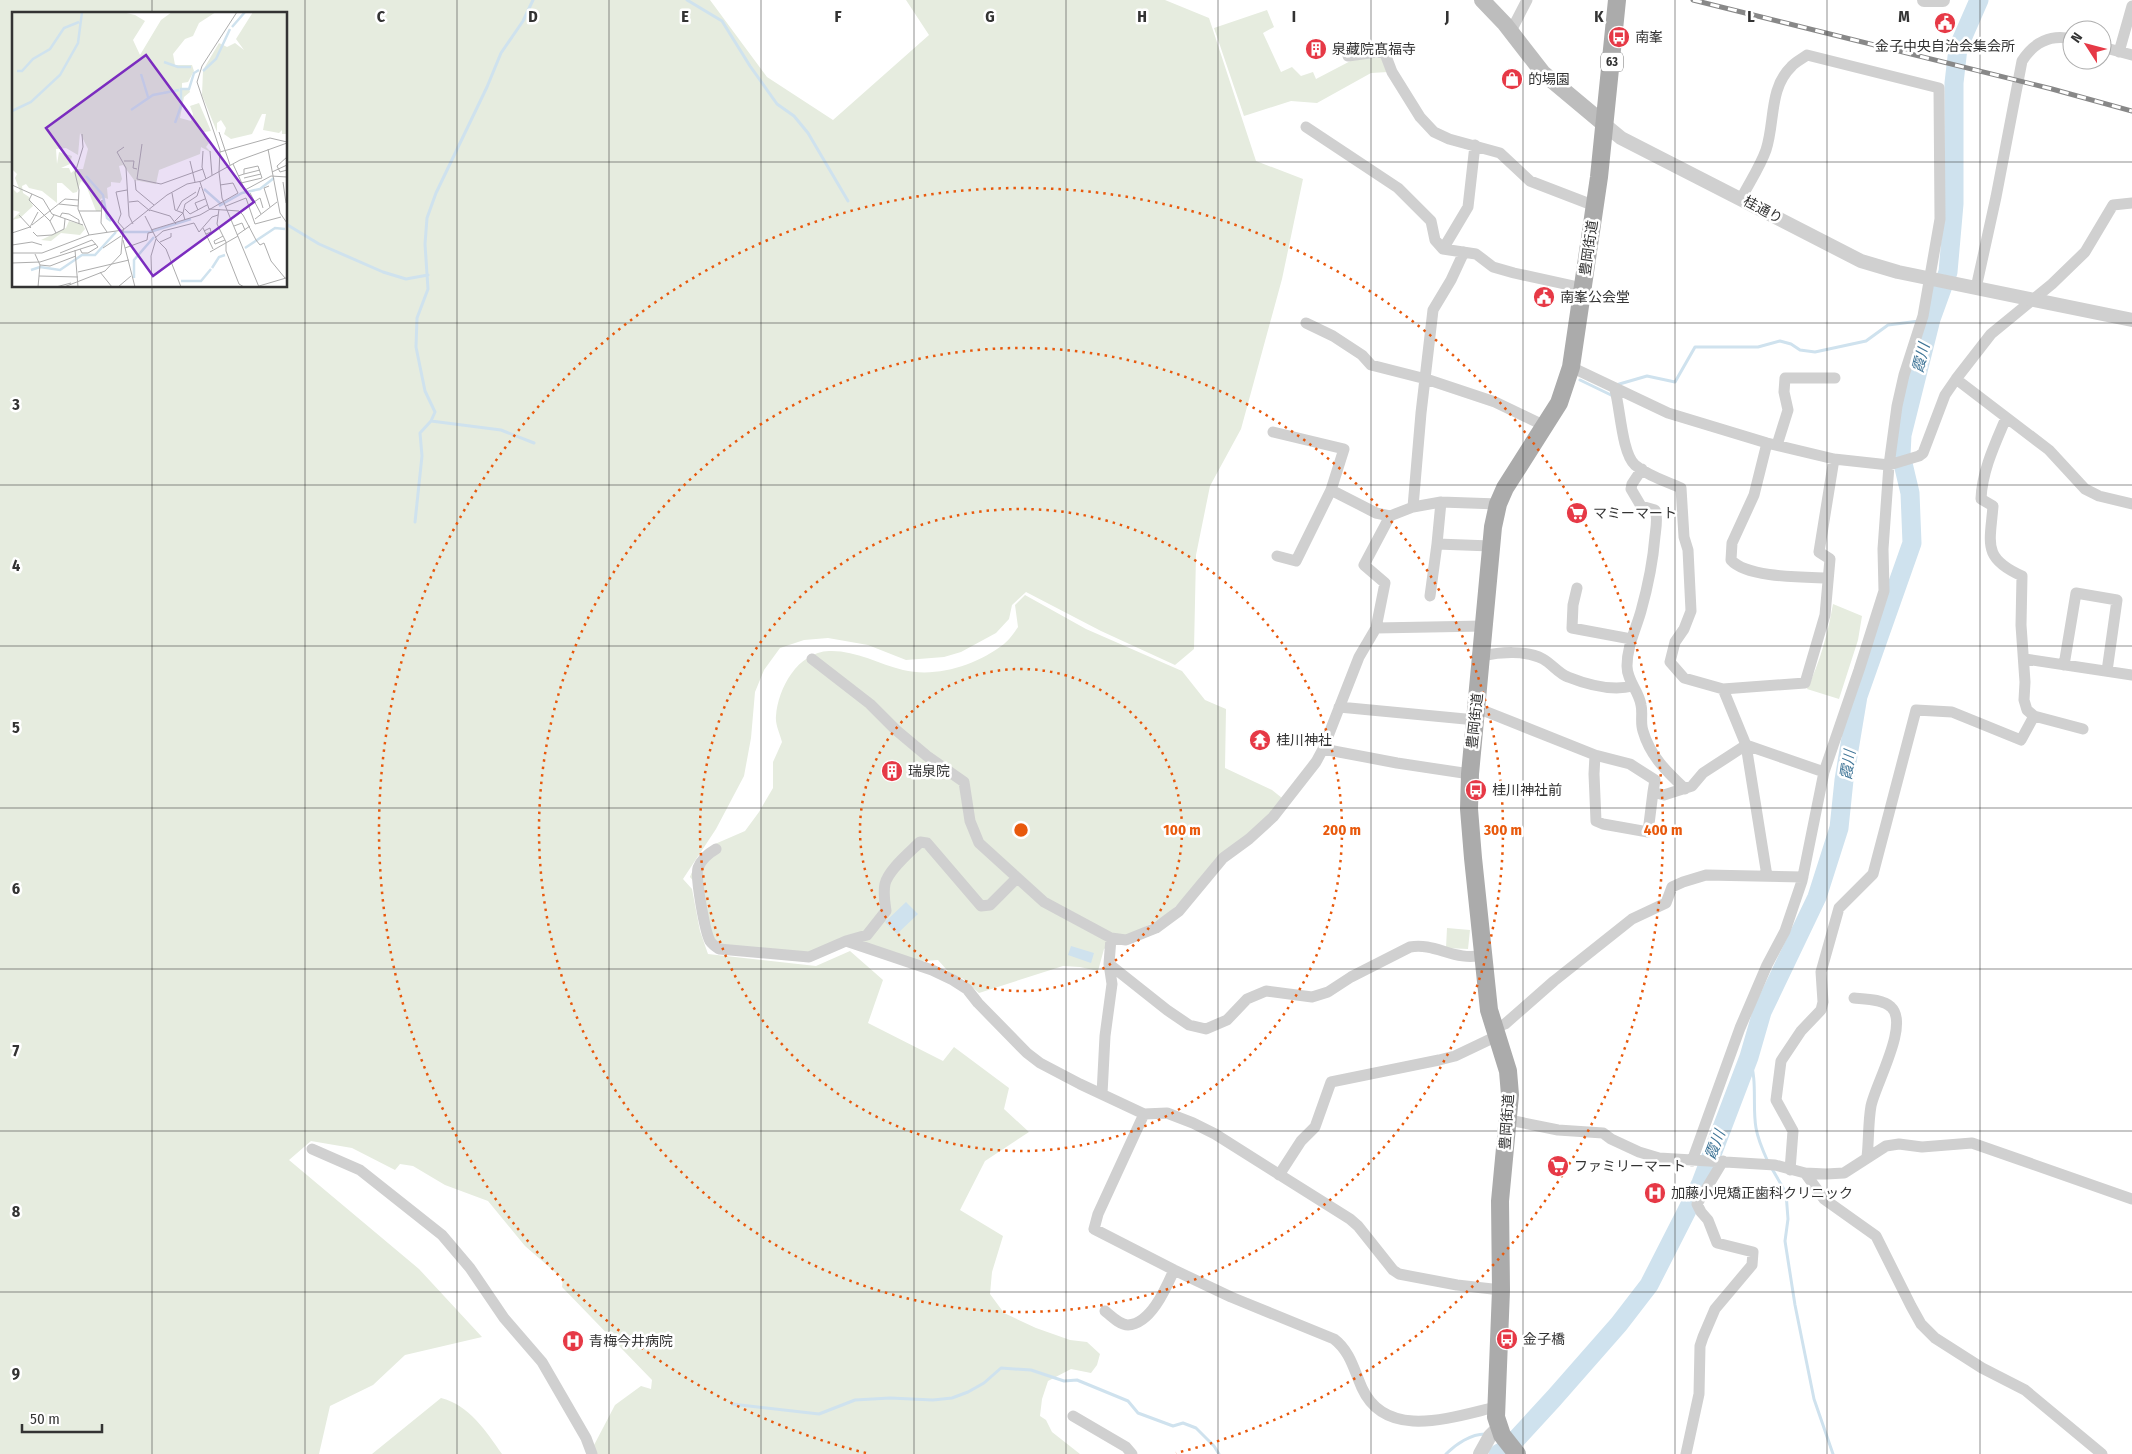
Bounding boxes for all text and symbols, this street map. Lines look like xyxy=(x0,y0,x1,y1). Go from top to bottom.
text: C xyxy=(377,7,386,26)
text: D xyxy=(528,7,538,26)
text: E xyxy=(681,7,689,26)
text: F xyxy=(834,7,842,26)
text: G xyxy=(985,7,995,26)
text: H xyxy=(1137,7,1147,26)
text: I xyxy=(1292,7,1296,26)
text: J xyxy=(1444,7,1449,26)
text: K xyxy=(1594,7,1604,26)
text: L xyxy=(1747,7,1755,26)
text: M xyxy=(1898,7,1910,26)
public building icon: 金子中央自治会集会所 xyxy=(1933,11,1957,35)
inset map xyxy=(12,12,288,288)
north arrow xyxy=(2062,20,2112,70)
bus stop icon: 南峯 xyxy=(1607,25,1631,49)
place label: 南峯 xyxy=(1635,29,1663,46)
text: N xyxy=(2068,29,2086,46)
building icon: 泉藏院髙福寺 xyxy=(1304,37,1328,61)
place label: 金子中央自治会集会所 xyxy=(1875,38,2015,55)
place label: 泉藏院髙福寺 xyxy=(1332,41,1416,58)
road number: 63 xyxy=(1601,52,1623,72)
shop icon: 的場園 xyxy=(1500,67,1524,91)
place label: 的場園 xyxy=(1528,71,1570,88)
street label: 桂通り xyxy=(1740,193,1786,227)
street label: 豊岡街道 xyxy=(1577,219,1601,277)
public building icon: 南峯公会堂 xyxy=(1532,285,1556,309)
place label: 南峯公会堂 xyxy=(1560,289,1630,306)
water label: 霞川 xyxy=(1909,339,1934,375)
text: 3 xyxy=(11,395,20,414)
supermarket icon: マミーマート xyxy=(1565,501,1589,525)
place label: マミーマート xyxy=(1593,505,1677,522)
text: 4 xyxy=(12,556,20,575)
street label: 豊岡街道 xyxy=(1464,692,1486,750)
text: 5 xyxy=(12,718,20,737)
temple icon: 桂川神社 xyxy=(1248,728,1272,752)
place label: 桂川神社 xyxy=(1276,732,1332,749)
water label: 霞川 xyxy=(1837,747,1859,781)
building icon: 瑞泉院 xyxy=(880,759,904,783)
place label: 瑞泉院 xyxy=(908,763,950,780)
bus stop icon: 桂川神社前 xyxy=(1464,778,1488,802)
place label: 桂川神社前 xyxy=(1492,782,1562,799)
centre of rings xyxy=(1012,821,1030,839)
text: 100 m xyxy=(1163,821,1201,839)
text: 200 m xyxy=(1322,821,1361,839)
text: 300 m xyxy=(1483,821,1522,839)
text: 400 m xyxy=(1644,821,1682,839)
text: 6 xyxy=(12,879,20,898)
text: 7 xyxy=(13,1041,20,1060)
street label: 豊岡街道 xyxy=(1497,1093,1517,1151)
water label: 霞川 xyxy=(1701,1126,1729,1162)
supermarket icon: ファミリーマート xyxy=(1546,1154,1570,1178)
place label: ファミリーマート xyxy=(1574,1158,1686,1175)
hospital icon: 加藤小児矯正歯科クリニック xyxy=(1643,1181,1667,1205)
place label: 加藤小児矯正歯科クリニック xyxy=(1671,1185,1853,1202)
text: 8 xyxy=(12,1202,21,1221)
bus stop icon: 金子橋 xyxy=(1495,1327,1519,1351)
hospital icon: 青梅今井病院 xyxy=(561,1329,585,1353)
place label: 金子橋 xyxy=(1523,1331,1565,1348)
place label: 青梅今井病院 xyxy=(589,1333,673,1350)
text: 9 xyxy=(12,1364,20,1383)
scale bar xyxy=(22,1402,102,1434)
text: 50 m xyxy=(30,1410,60,1428)

